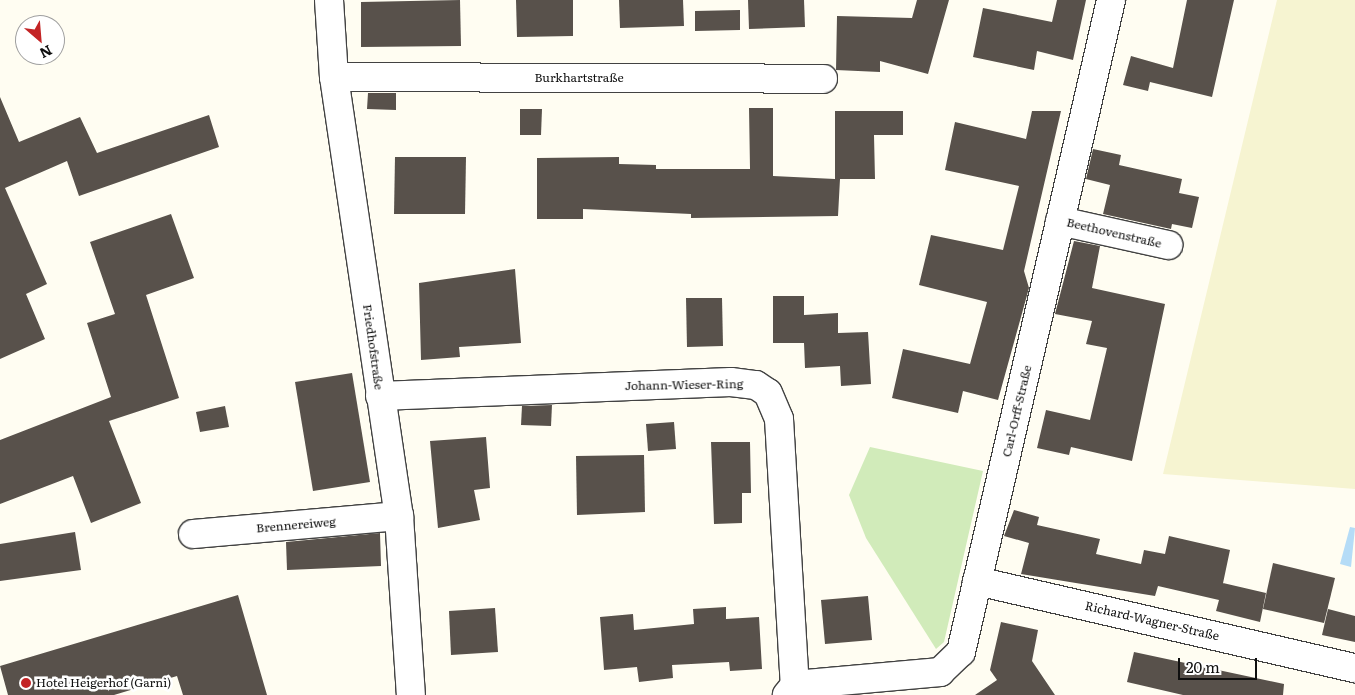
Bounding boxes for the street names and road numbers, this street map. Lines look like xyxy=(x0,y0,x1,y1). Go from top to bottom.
street label: Burkhartstraße xyxy=(534,71,624,85)
street label: Beethovenstraße xyxy=(1065,215,1163,251)
street label: Friedhofstraße xyxy=(360,303,386,391)
street label: Carl-Orff-Straße xyxy=(999,364,1035,458)
street label: Johann-Wieser-Ring xyxy=(625,377,743,393)
street label: Brennereiweg xyxy=(256,514,336,536)
street label: Richard-Wagner-Straße xyxy=(1083,599,1221,643)

